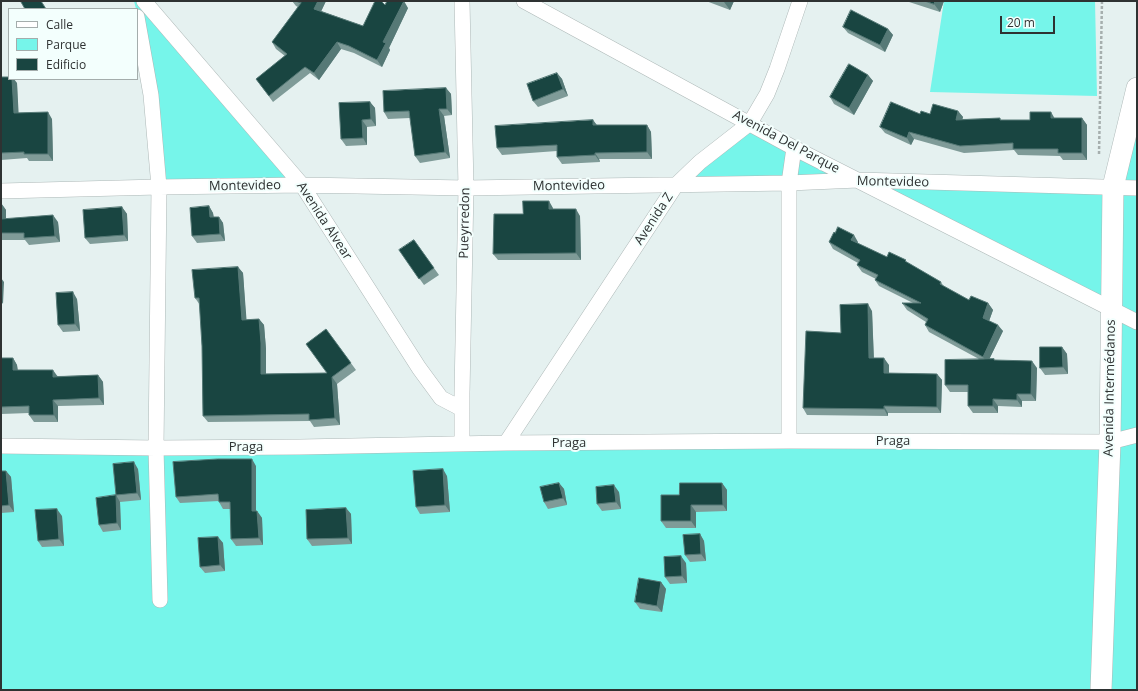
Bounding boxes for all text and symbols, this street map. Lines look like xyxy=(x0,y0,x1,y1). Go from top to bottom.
legend xyxy=(8,8,138,80)
scale bar xyxy=(1002,8,1057,34)
text: 20 m xyxy=(1007,14,1035,31)
text: Calle xyxy=(46,16,73,33)
text: Parque xyxy=(46,36,86,53)
text: Edificio xyxy=(46,56,86,73)
street label: Avenida Del Parque xyxy=(730,107,842,177)
street label: Montevideo xyxy=(857,174,929,190)
street label: Montevideo xyxy=(209,178,281,194)
street label: Montevideo xyxy=(533,178,605,194)
street label: Avenida Alvear xyxy=(293,179,355,263)
street label: Pueyrredon xyxy=(457,187,473,259)
street label: Avenida Z xyxy=(631,190,677,248)
street label: Avenida Intermédanos xyxy=(1101,319,1119,457)
street label: Praga xyxy=(876,433,910,449)
street label: Praga xyxy=(552,435,586,451)
street label: Praga xyxy=(229,439,263,455)

